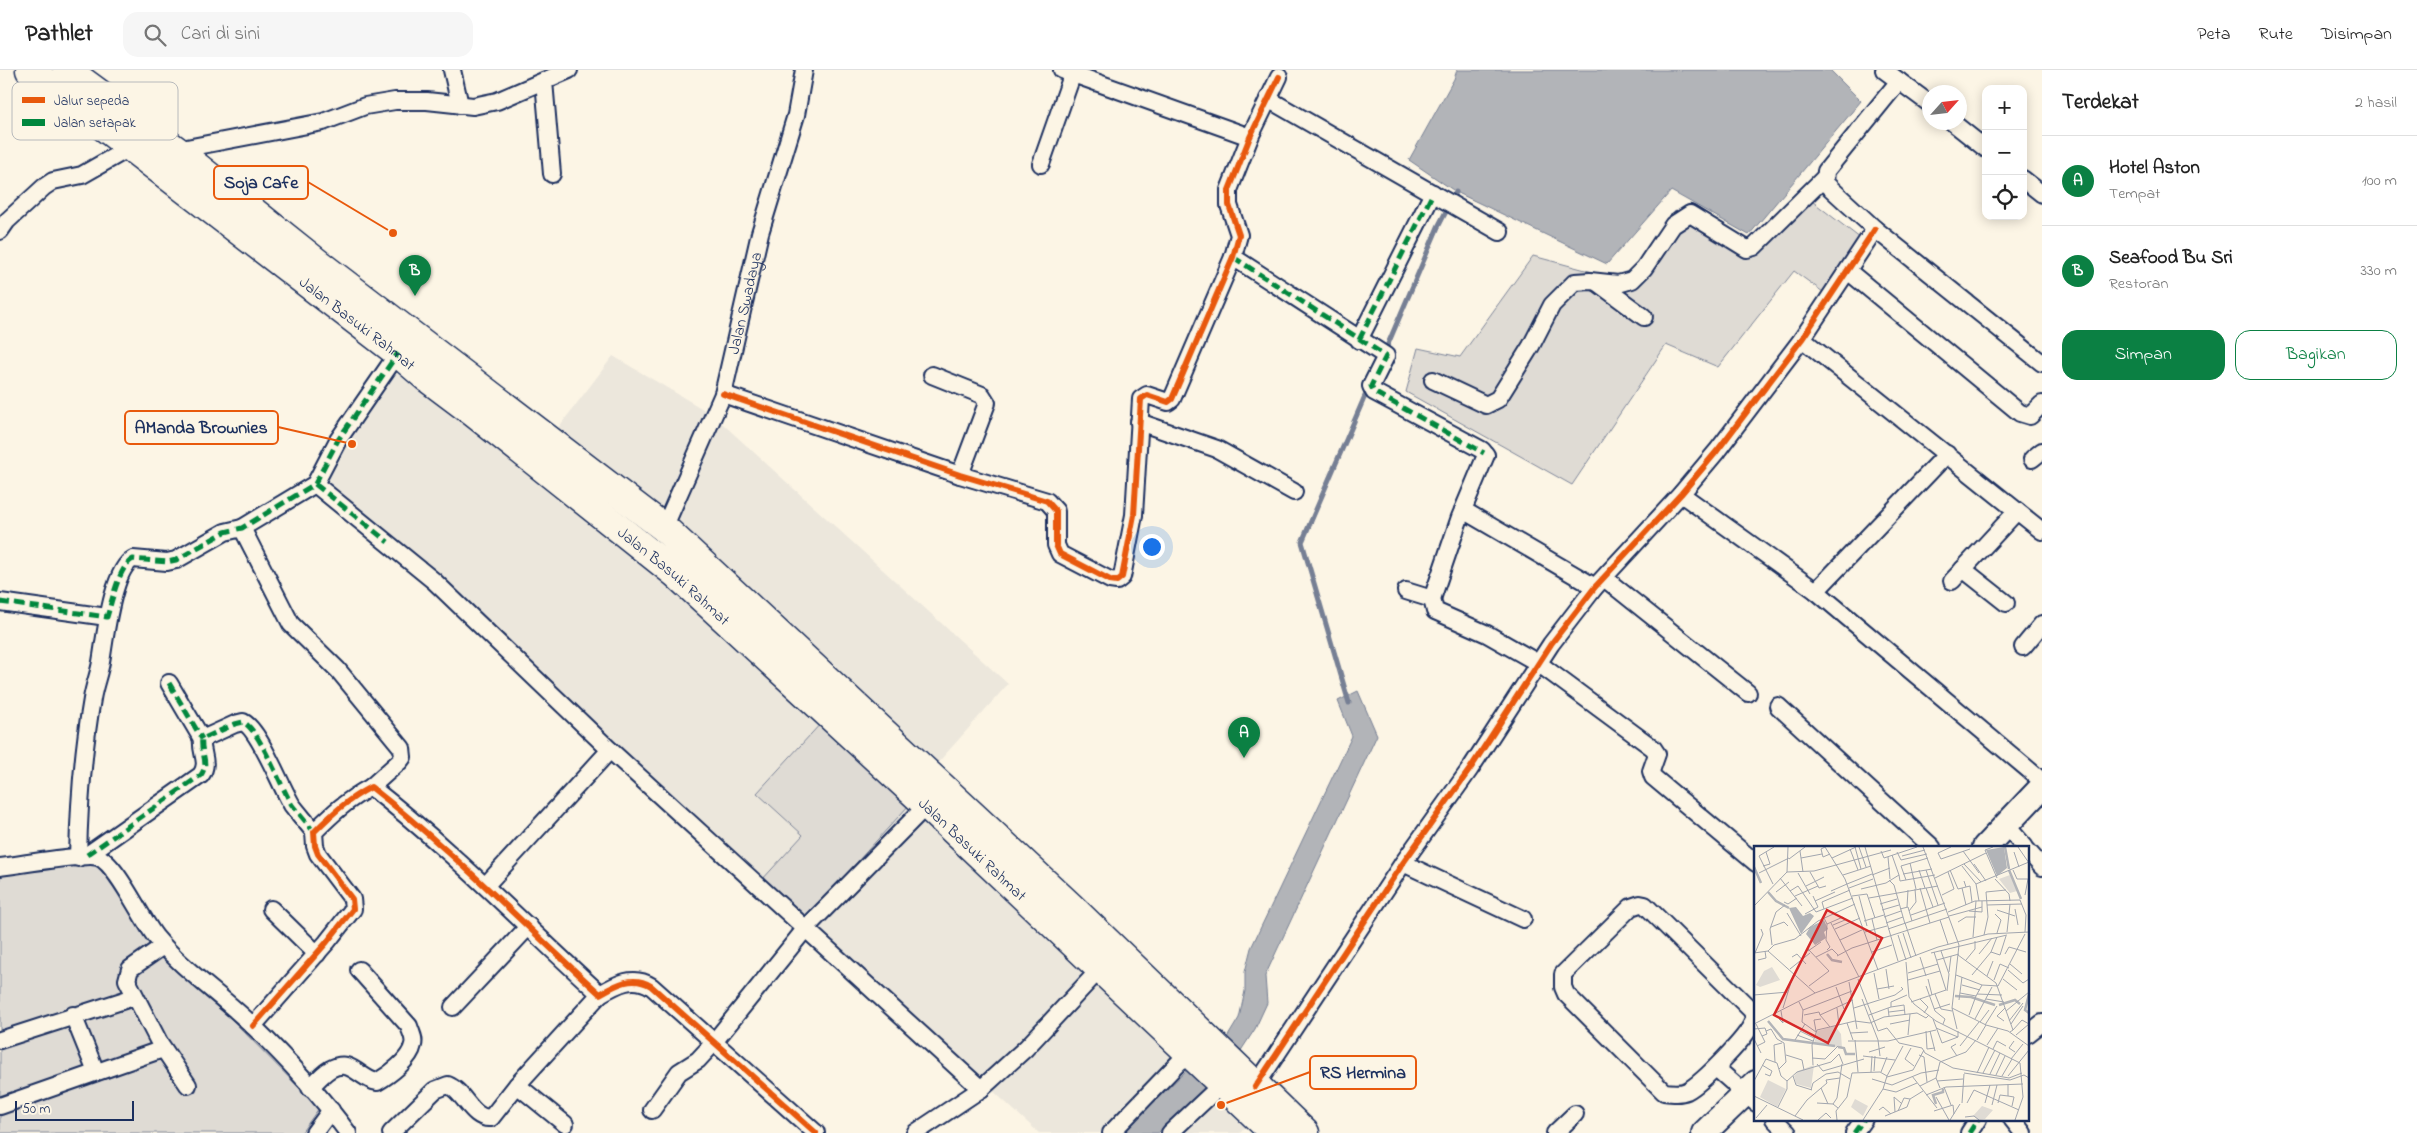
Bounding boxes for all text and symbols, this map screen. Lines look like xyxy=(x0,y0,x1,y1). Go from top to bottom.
search box xyxy=(123,12,473,57)
text: Pathlet xyxy=(25,17,93,52)
icon: search xyxy=(141,21,169,49)
text: Cari di sini xyxy=(181,21,260,48)
text: Peta xyxy=(2197,22,2230,48)
text: Rute xyxy=(2258,22,2293,48)
text: Disimpan xyxy=(2321,22,2392,48)
legend xyxy=(12,82,178,140)
north arrow xyxy=(1922,85,1967,130)
map controls xyxy=(1982,85,2027,220)
button: + xyxy=(1982,85,2027,130)
text: Terdekat xyxy=(2062,88,2139,118)
text: Jalur sepeda xyxy=(54,91,129,112)
text: 2 hasil xyxy=(2355,91,2397,115)
text: Jalan setapak xyxy=(54,113,137,134)
button: − xyxy=(1982,130,2027,175)
text: Hotel Aston xyxy=(2109,155,2200,182)
callout: Soja Cafe xyxy=(214,166,308,199)
text: A xyxy=(2073,169,2083,193)
text: 100 m xyxy=(2362,169,2397,193)
text: Soja Cafe xyxy=(224,171,299,197)
button: locate xyxy=(1982,175,2027,220)
text: Tempat xyxy=(2109,182,2160,206)
text: Seafood Bu Sri xyxy=(2109,245,2233,272)
street label: Jalan Swadaya xyxy=(723,250,769,357)
pin: B xyxy=(399,255,431,296)
text: B xyxy=(2073,259,2083,283)
text: 330 m xyxy=(2360,259,2397,283)
street label: Jalan Basuki Rahmat xyxy=(296,272,420,374)
text: Restoran xyxy=(2109,272,2168,296)
button: Simpan xyxy=(2062,330,2225,380)
button: Bagikan xyxy=(2235,330,2397,380)
callout: AManda Brownies xyxy=(125,411,278,444)
text: AManda Brownies xyxy=(134,416,268,442)
street label: Jalan Basuki Rahmat xyxy=(612,522,735,632)
your location xyxy=(1139,534,1165,560)
pin: A xyxy=(1228,717,1260,758)
street label: Jalan Basuki Rahmat xyxy=(912,793,1032,908)
inset map xyxy=(1754,846,2030,1120)
callout: RS Hermina xyxy=(1310,1056,1416,1089)
text: RS Hermina xyxy=(1320,1061,1406,1087)
scale bar xyxy=(15,1098,134,1121)
text: 50 m xyxy=(22,1099,50,1120)

